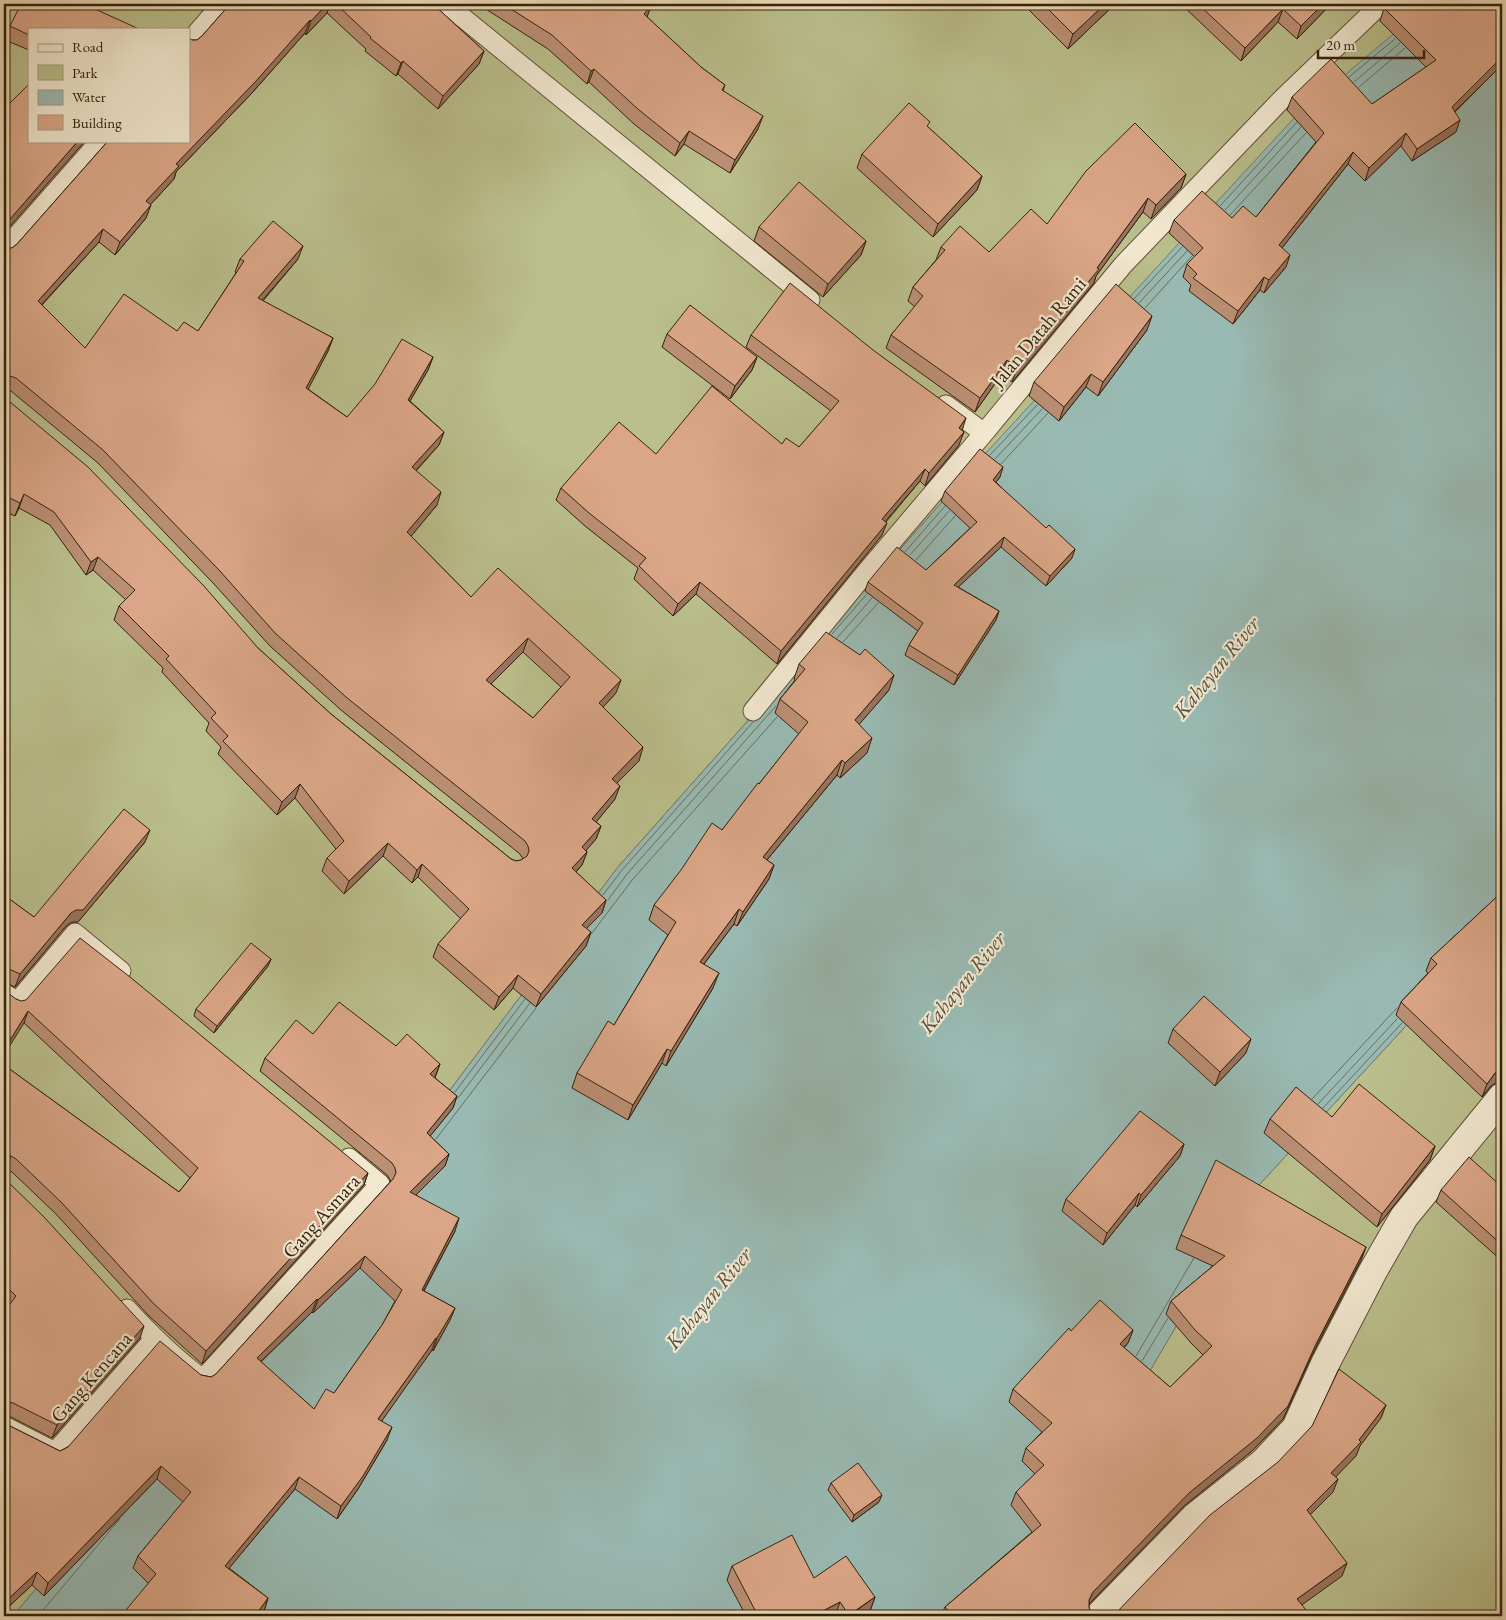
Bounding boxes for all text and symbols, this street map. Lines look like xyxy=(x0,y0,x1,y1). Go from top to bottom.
legend xyxy=(28,28,190,142)
scale bar xyxy=(1318,28,1425,60)
text: 20 m xyxy=(1326,35,1355,54)
text: Road xyxy=(72,37,104,56)
text: Park xyxy=(72,63,99,82)
text: Water xyxy=(72,87,106,106)
text: Building xyxy=(72,113,122,132)
street label: Jalan Datah Rami xyxy=(983,271,1092,394)
water label: Kahayan River xyxy=(1166,610,1266,724)
water label: Kahayan River xyxy=(912,925,1012,1039)
street label: Gang Asmara xyxy=(276,1169,366,1263)
water label: Kahayan River xyxy=(658,1241,758,1355)
street label: Gang Kencana xyxy=(44,1326,138,1428)

